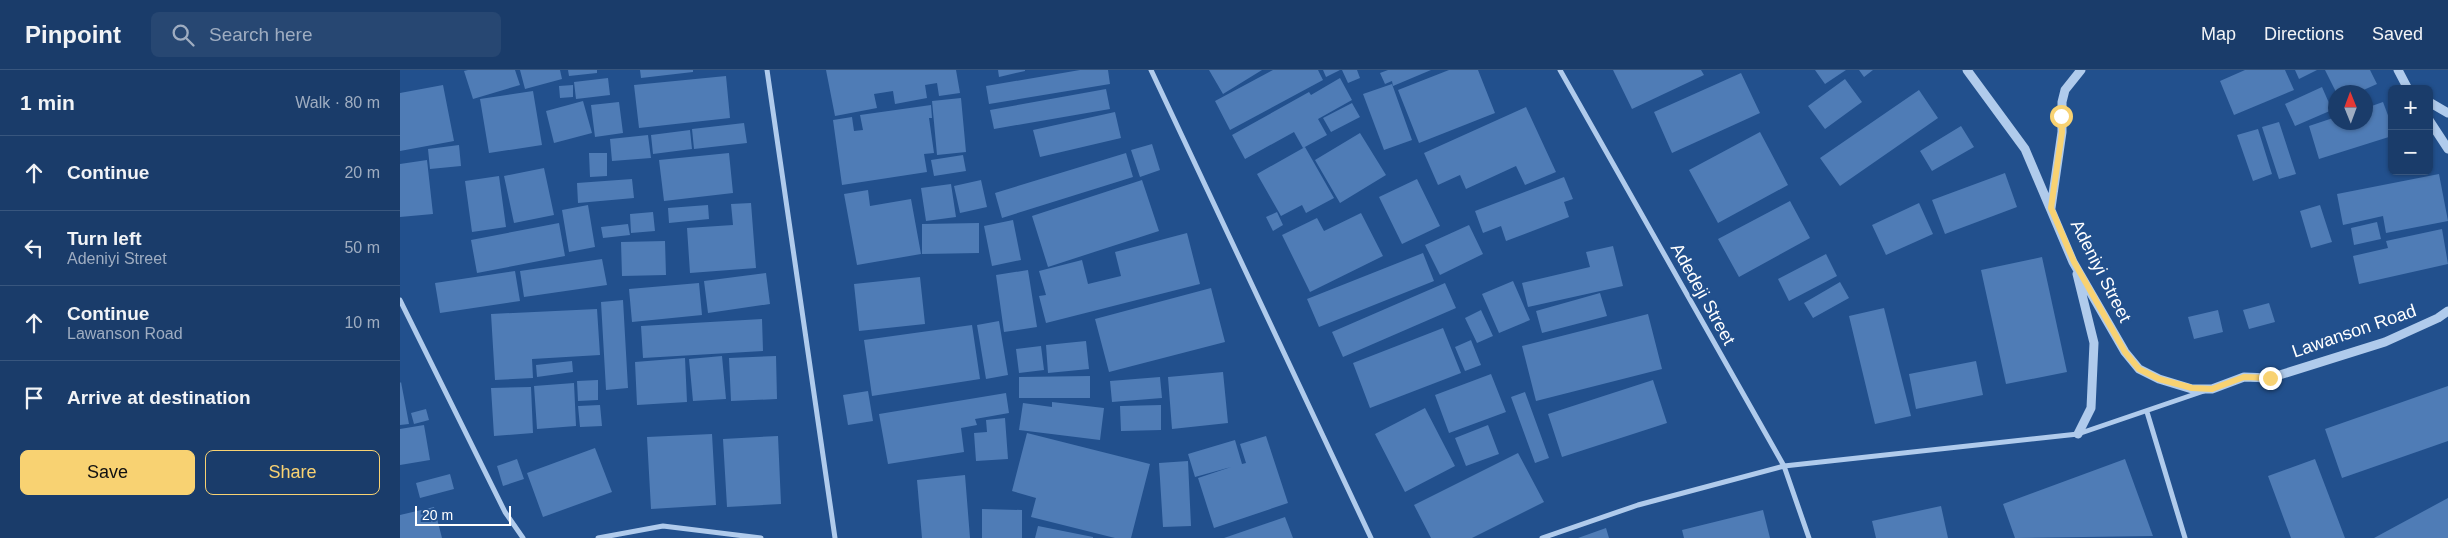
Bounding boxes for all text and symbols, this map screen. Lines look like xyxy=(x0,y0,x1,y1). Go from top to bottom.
search box xyxy=(151,12,501,57)
text: Pinpoint xyxy=(25,21,121,48)
icon: search xyxy=(169,21,197,49)
text: Search here xyxy=(209,24,313,45)
text: Map xyxy=(2201,24,2236,44)
text: Directions xyxy=(2264,24,2344,44)
text: Saved xyxy=(2372,24,2423,44)
north arrow xyxy=(2328,85,2373,130)
map controls xyxy=(2388,85,2433,175)
button: + xyxy=(2388,85,2433,130)
text: 1 min xyxy=(20,91,75,114)
text: Walk · 80 m xyxy=(295,94,380,111)
route start xyxy=(2050,105,2073,128)
button: − xyxy=(2388,130,2433,175)
icon: ahead xyxy=(20,159,48,187)
text: Continue xyxy=(67,162,149,183)
text: 20 m xyxy=(344,164,380,181)
street label: Adeniyi Street xyxy=(2067,217,2135,325)
text: Turn left xyxy=(67,228,142,249)
icon: left xyxy=(20,234,48,262)
text: 50 m xyxy=(344,239,380,256)
street label: Adedeji Street xyxy=(1667,240,1739,348)
text: Adeniyi Street xyxy=(67,250,167,267)
street label: Lawanson Road xyxy=(2289,300,2419,362)
text: Continue xyxy=(67,303,149,324)
icon: ahead xyxy=(20,309,48,337)
text: 10 m xyxy=(344,314,380,331)
text: Lawanson Road xyxy=(67,325,183,342)
route end xyxy=(2259,367,2282,390)
icon: arrive xyxy=(20,384,48,412)
text: Arrive at destination xyxy=(67,387,251,408)
button: Save xyxy=(20,450,195,495)
button: Share xyxy=(205,450,380,495)
scale bar xyxy=(415,503,511,526)
text: 20 m xyxy=(422,507,453,523)

